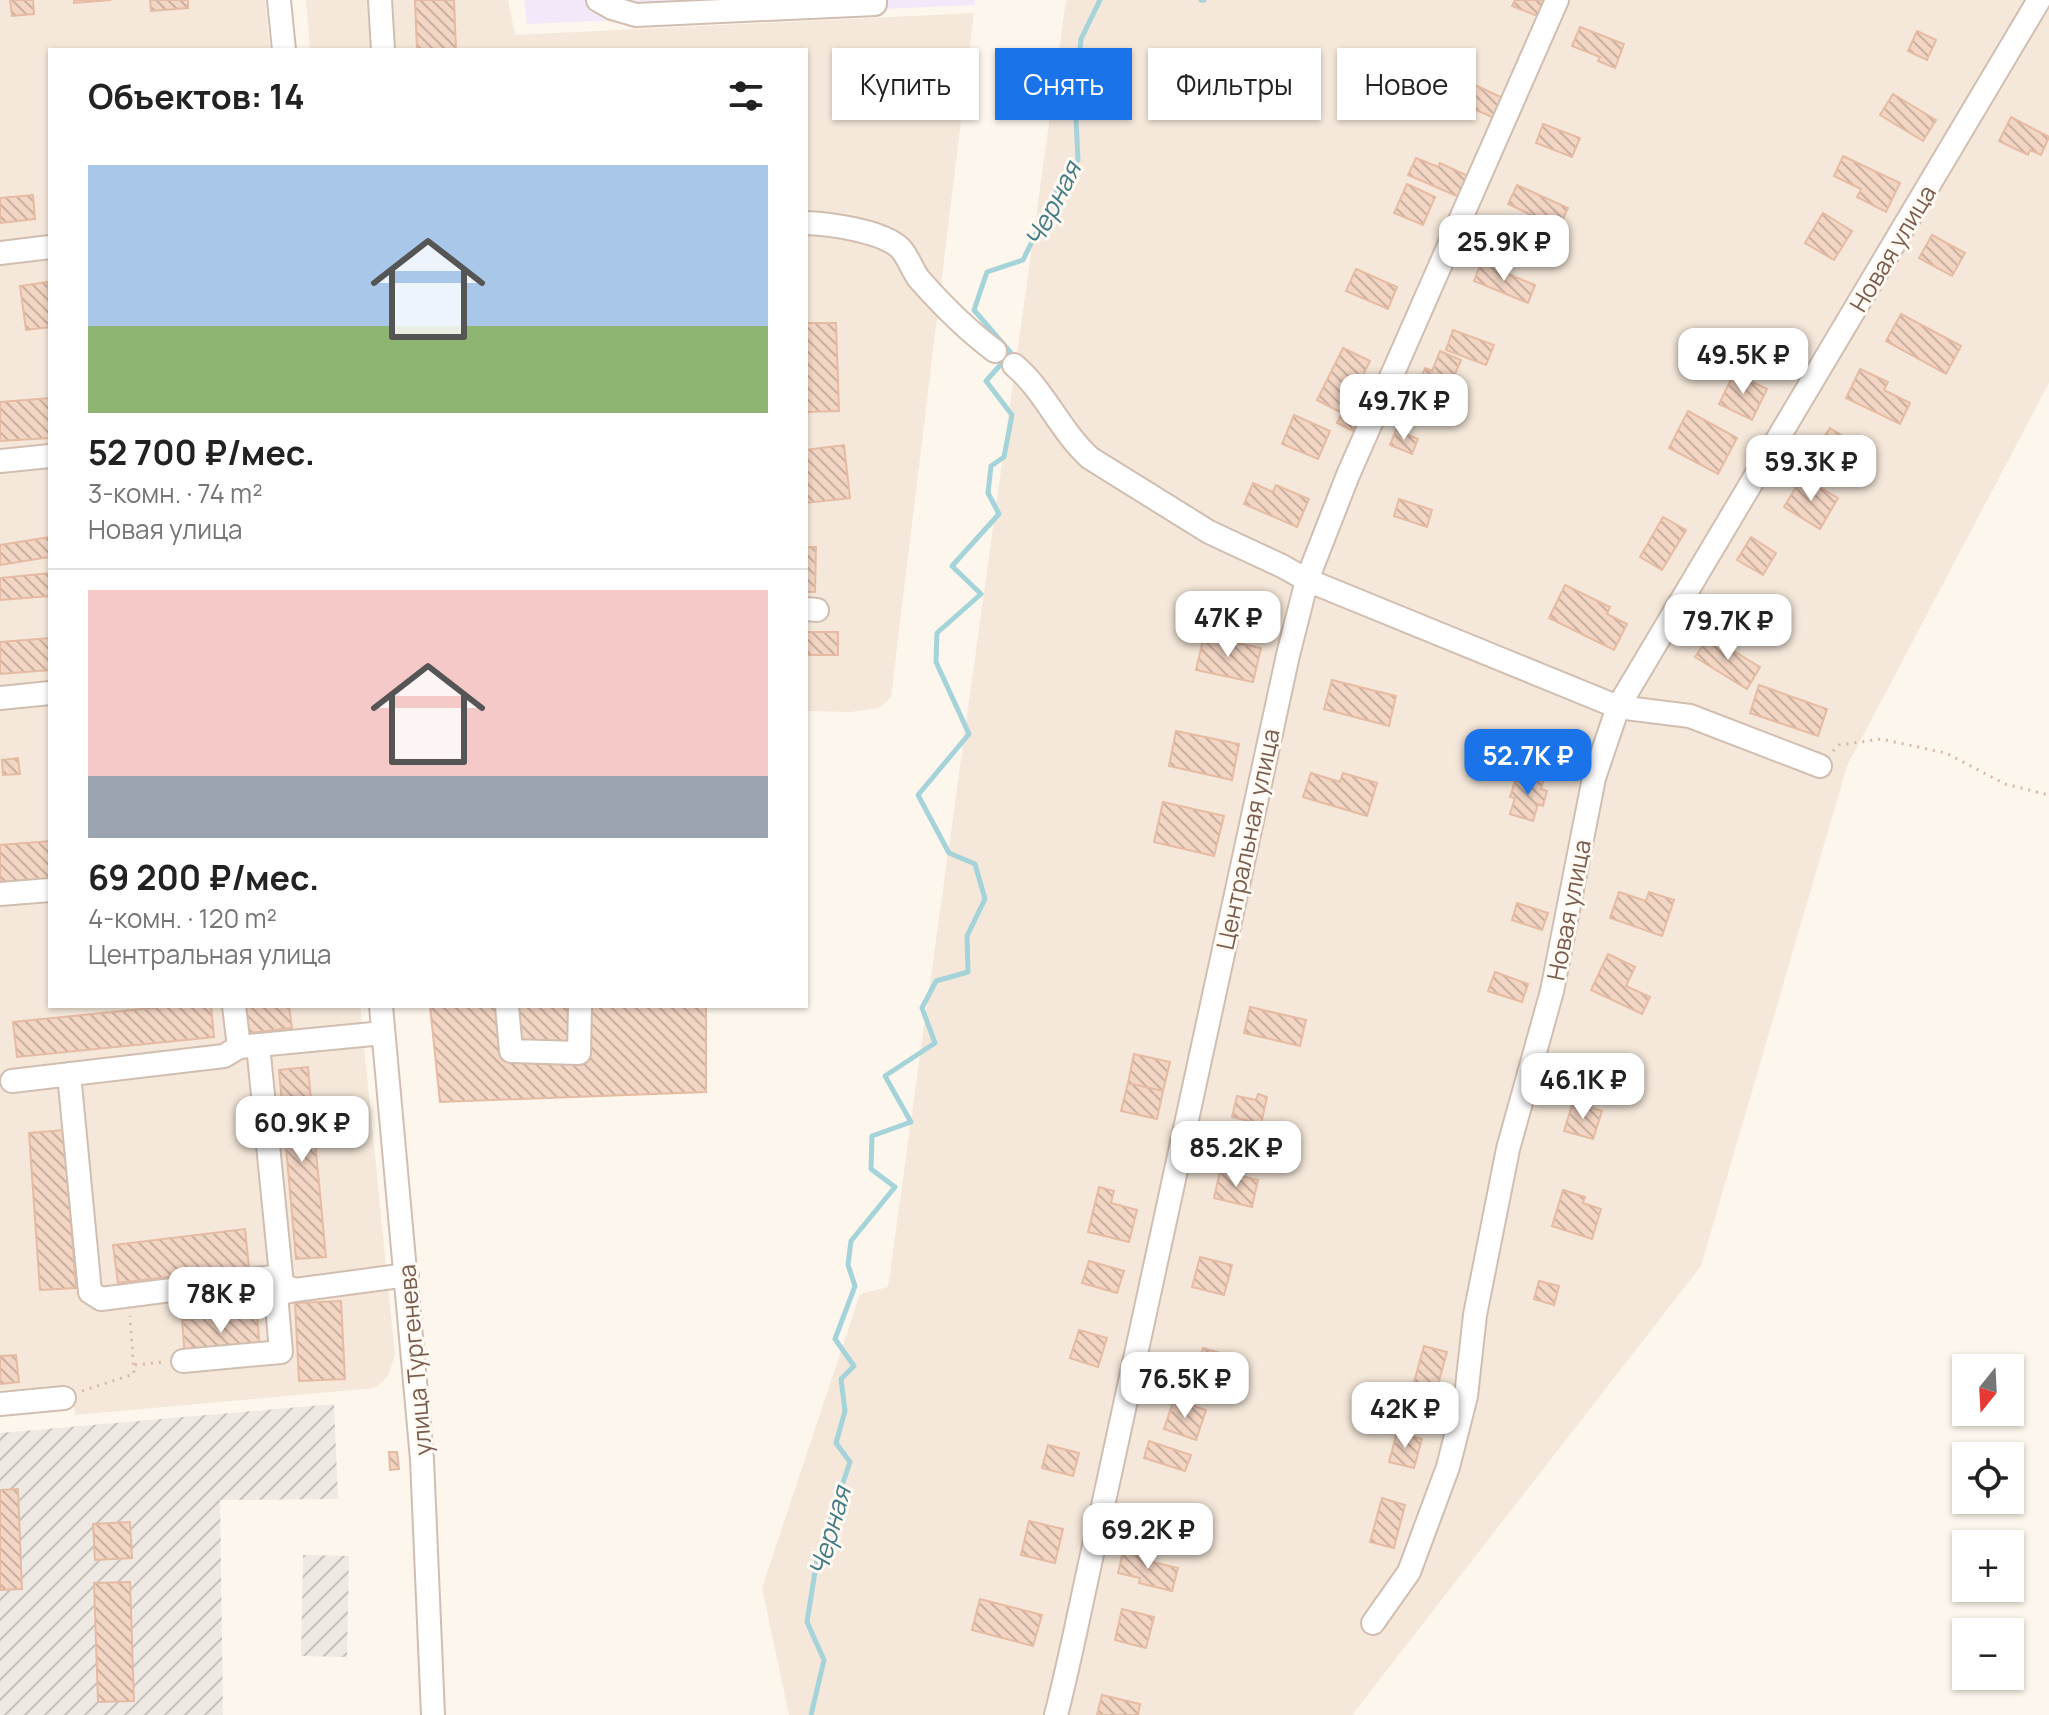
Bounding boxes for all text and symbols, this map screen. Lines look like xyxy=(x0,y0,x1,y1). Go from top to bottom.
chip: Купить xyxy=(832,48,979,120)
chip: Снять xyxy=(995,48,1132,120)
chip: Фильтры xyxy=(1148,48,1321,120)
chip: Новое xyxy=(1337,48,1476,120)
text: Объектов: 14 xyxy=(88,73,305,119)
icon: filters xyxy=(724,74,768,118)
water label: Черная xyxy=(1015,153,1090,253)
street label: Новая улица xyxy=(1841,178,1943,318)
pin: 25.9K ₽ xyxy=(1430,215,1578,283)
icon: home xyxy=(356,217,500,361)
text: 25.9K ₽ xyxy=(1457,223,1551,259)
pin: 49.5K ₽ xyxy=(1669,328,1817,396)
text: 49.5K ₽ xyxy=(1696,336,1790,372)
pin: 49.7K ₽ xyxy=(1330,374,1478,442)
text: 49.7K ₽ xyxy=(1358,382,1450,418)
text: 52 700 ₽/мес. xyxy=(88,429,315,475)
pin: 59.3K ₽ xyxy=(1737,435,1885,503)
text: 59.3K ₽ xyxy=(1764,443,1858,479)
text: 3-комн. · 74 m² xyxy=(88,475,263,511)
text: Новая улица xyxy=(88,511,243,547)
pin: 47K ₽ xyxy=(1172,591,1284,659)
pin: 79.7K ₽ xyxy=(1654,594,1802,662)
text: 47K ₽ xyxy=(1193,599,1263,635)
text: 79.7K ₽ xyxy=(1683,602,1773,638)
icon: home xyxy=(356,642,500,786)
street label: Центральная улица xyxy=(1207,726,1287,952)
pin: 52.7K ₽ xyxy=(1454,729,1602,797)
text: 52.7K ₽ xyxy=(1482,737,1574,773)
street label: Новая улица xyxy=(1538,837,1598,983)
text: 69 200 ₽/мес. xyxy=(88,854,319,900)
text: 4-комн. · 120 m² xyxy=(88,900,277,936)
text: Центральная улица xyxy=(88,936,332,972)
pin: 46.1K ₽ xyxy=(1509,1053,1657,1121)
text: 46.1K ₽ xyxy=(1539,1061,1627,1097)
pin: 60.9K ₽ xyxy=(228,1096,376,1164)
text: 60.9K ₽ xyxy=(254,1104,350,1140)
pin: 85.2K ₽ xyxy=(1162,1121,1310,1189)
text: 85.2K ₽ xyxy=(1189,1129,1283,1165)
street label: улица Тургенева xyxy=(389,1263,439,1457)
pin: 78K ₽ xyxy=(165,1267,277,1335)
text: 78K ₽ xyxy=(186,1275,256,1311)
pin: 76.5K ₽ xyxy=(1111,1352,1259,1420)
north arrow xyxy=(1952,1354,2024,1426)
map controls xyxy=(1952,1354,2024,1690)
text: 76.5K ₽ xyxy=(1139,1360,1231,1396)
pin: 42K ₽ xyxy=(1349,1382,1461,1450)
text: 42K ₽ xyxy=(1370,1390,1440,1426)
button: locate xyxy=(1952,1442,2024,1514)
water label: Черная xyxy=(799,1479,860,1580)
pin: 69.2K ₽ xyxy=(1074,1503,1222,1571)
text: 69.2K ₽ xyxy=(1101,1511,1195,1547)
button: + xyxy=(1952,1530,2024,1602)
button: − xyxy=(1952,1618,2024,1690)

